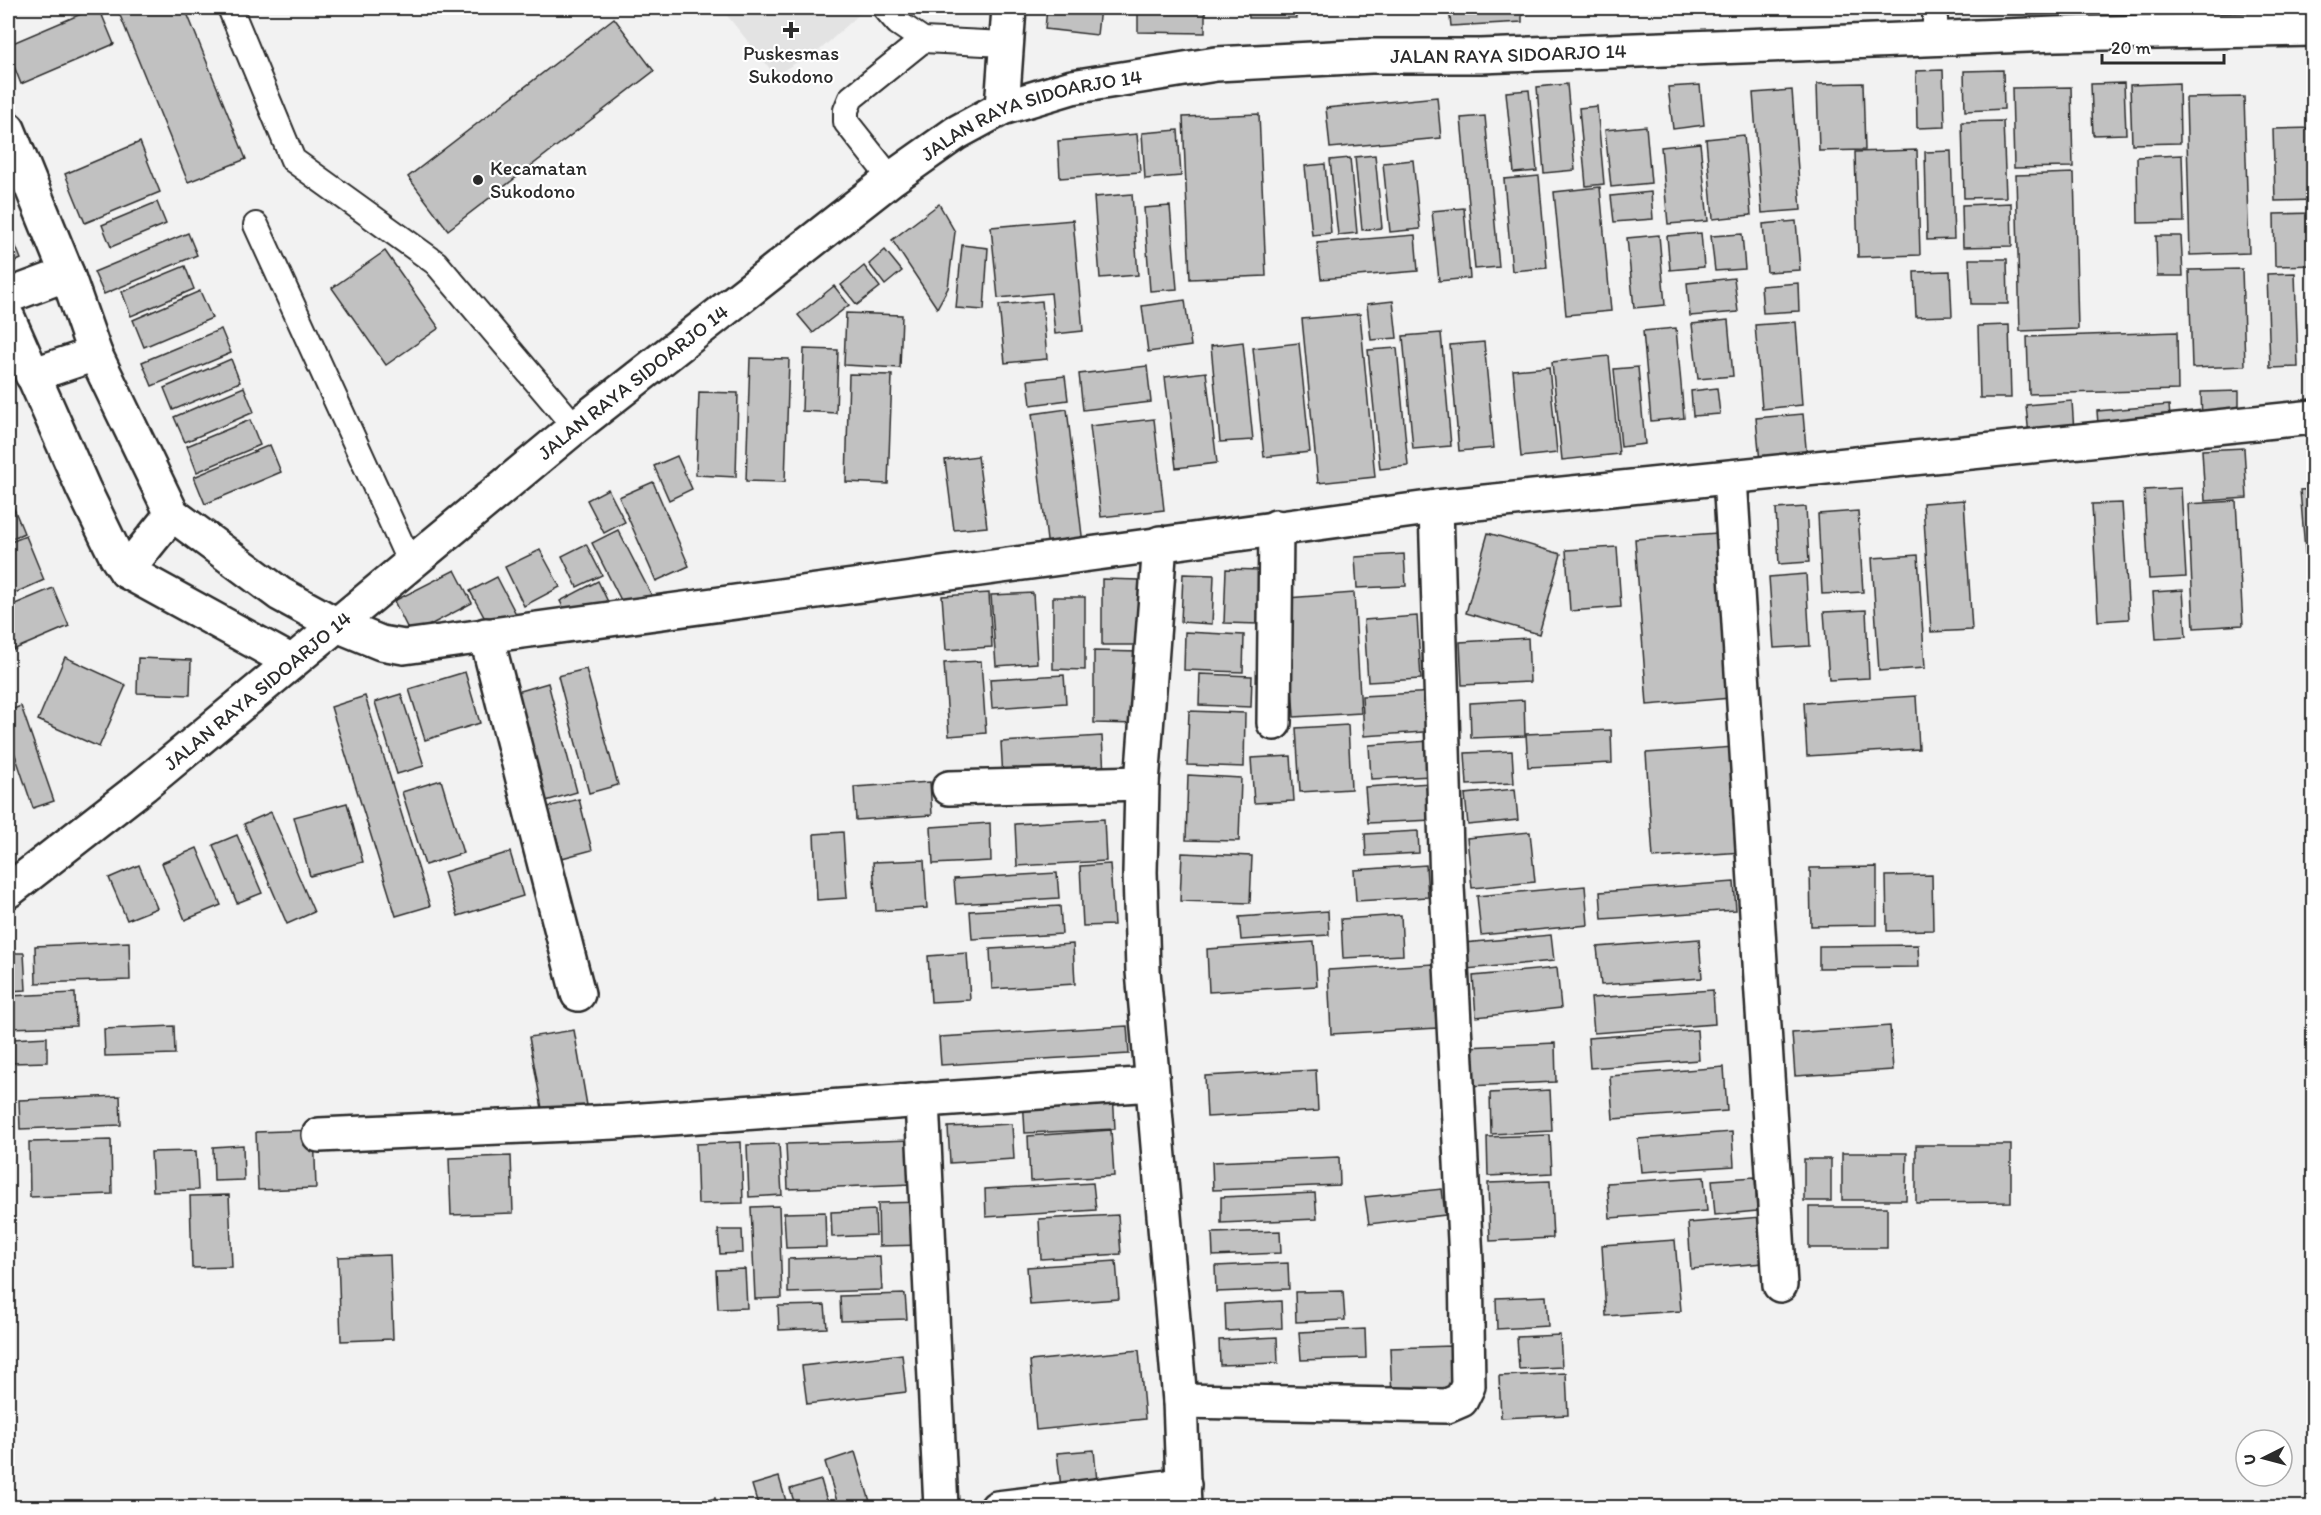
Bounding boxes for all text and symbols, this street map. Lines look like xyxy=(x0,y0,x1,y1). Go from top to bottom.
marker: Puskesmas Sukodono xyxy=(782,21,800,39)
scale bar xyxy=(2102,27,2224,65)
text: 20 m xyxy=(2111,37,2151,59)
street label: JALAN RAYA SIDOARJO 14 xyxy=(1390,38,1627,68)
place label: Puskesmas Sukodono xyxy=(743,41,839,88)
street label: JALAN RAYA SIDOARJO 14 xyxy=(916,64,1144,166)
place label: Kecamatan Sukodono xyxy=(490,156,587,203)
marker: Kecamatan Sukodono xyxy=(471,173,485,187)
street label: JALAN RAYA SIDOARJO 14 xyxy=(533,299,733,465)
street label: JALAN RAYA SIDOARJO 14 xyxy=(159,606,356,775)
north arrow xyxy=(2234,1428,2294,1488)
text: U xyxy=(2240,1453,2260,1466)

